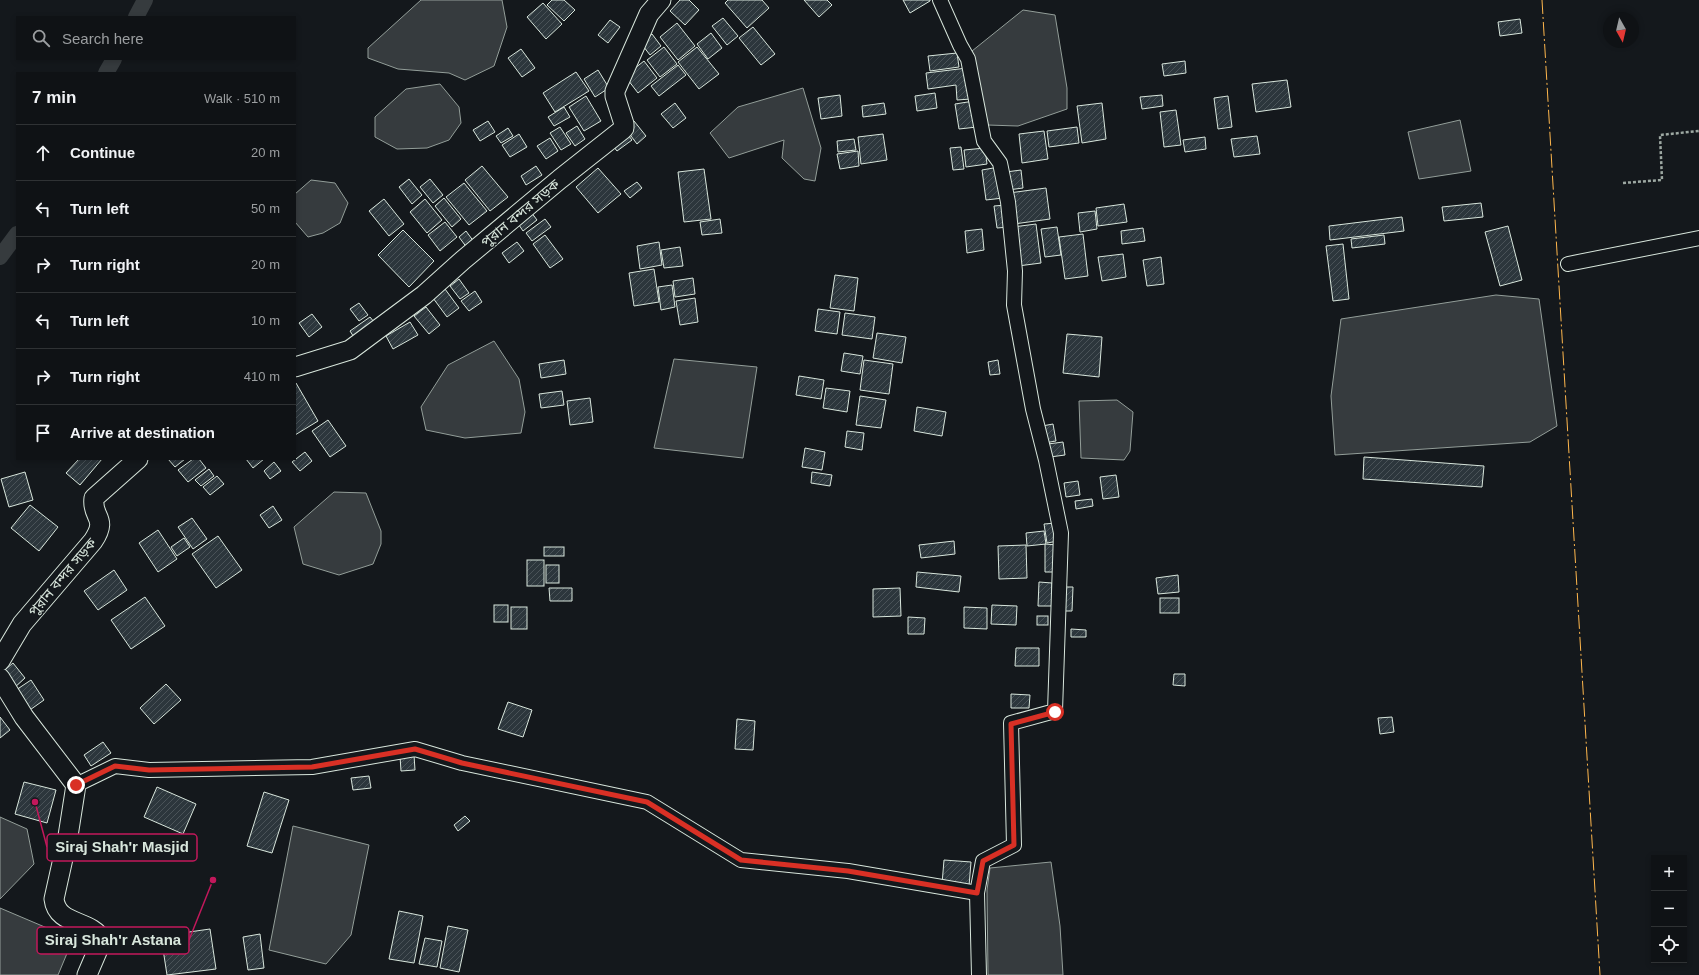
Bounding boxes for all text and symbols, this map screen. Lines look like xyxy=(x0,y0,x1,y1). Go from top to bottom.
north arrow xyxy=(1603,12,1639,48)
search box xyxy=(16,16,296,60)
icon: search xyxy=(30,27,52,49)
text: Search here xyxy=(62,30,144,47)
text: 7 min xyxy=(32,88,76,107)
text: Walk · 510 m xyxy=(204,91,280,106)
icon: ahead xyxy=(32,142,54,164)
text: Continue xyxy=(70,144,135,161)
text: 20 m xyxy=(251,145,280,160)
street label: পুরান বন্দর সড়ক xyxy=(478,175,563,251)
icon: left xyxy=(32,198,54,220)
text: Turn left xyxy=(70,200,129,217)
text: 50 m xyxy=(251,201,280,216)
icon: right xyxy=(32,254,54,276)
text: Turn right xyxy=(70,256,140,273)
text: 20 m xyxy=(251,257,280,272)
icon: left xyxy=(32,310,54,332)
text: Turn left xyxy=(70,312,129,329)
text: 10 m xyxy=(251,313,280,328)
icon: right xyxy=(32,366,54,388)
text: Turn right xyxy=(70,368,140,385)
text: 410 m xyxy=(244,369,280,384)
icon: arrive xyxy=(32,422,54,444)
text: Arrive at destination xyxy=(70,424,215,441)
street label: পুরান বন্দর সড়ক xyxy=(25,534,100,620)
route start xyxy=(1046,703,1064,721)
route end xyxy=(67,776,85,794)
callout: Siraj Shah'r Masjid xyxy=(47,834,197,861)
text: Siraj Shah'r Masjid xyxy=(55,838,189,855)
map controls xyxy=(1651,855,1687,963)
button: + xyxy=(1651,855,1687,891)
button: − xyxy=(1651,891,1687,927)
callout: Siraj Shah'r Astana xyxy=(37,927,189,954)
button: locate xyxy=(1651,927,1687,963)
text: Siraj Shah'r Astana xyxy=(45,931,182,948)

